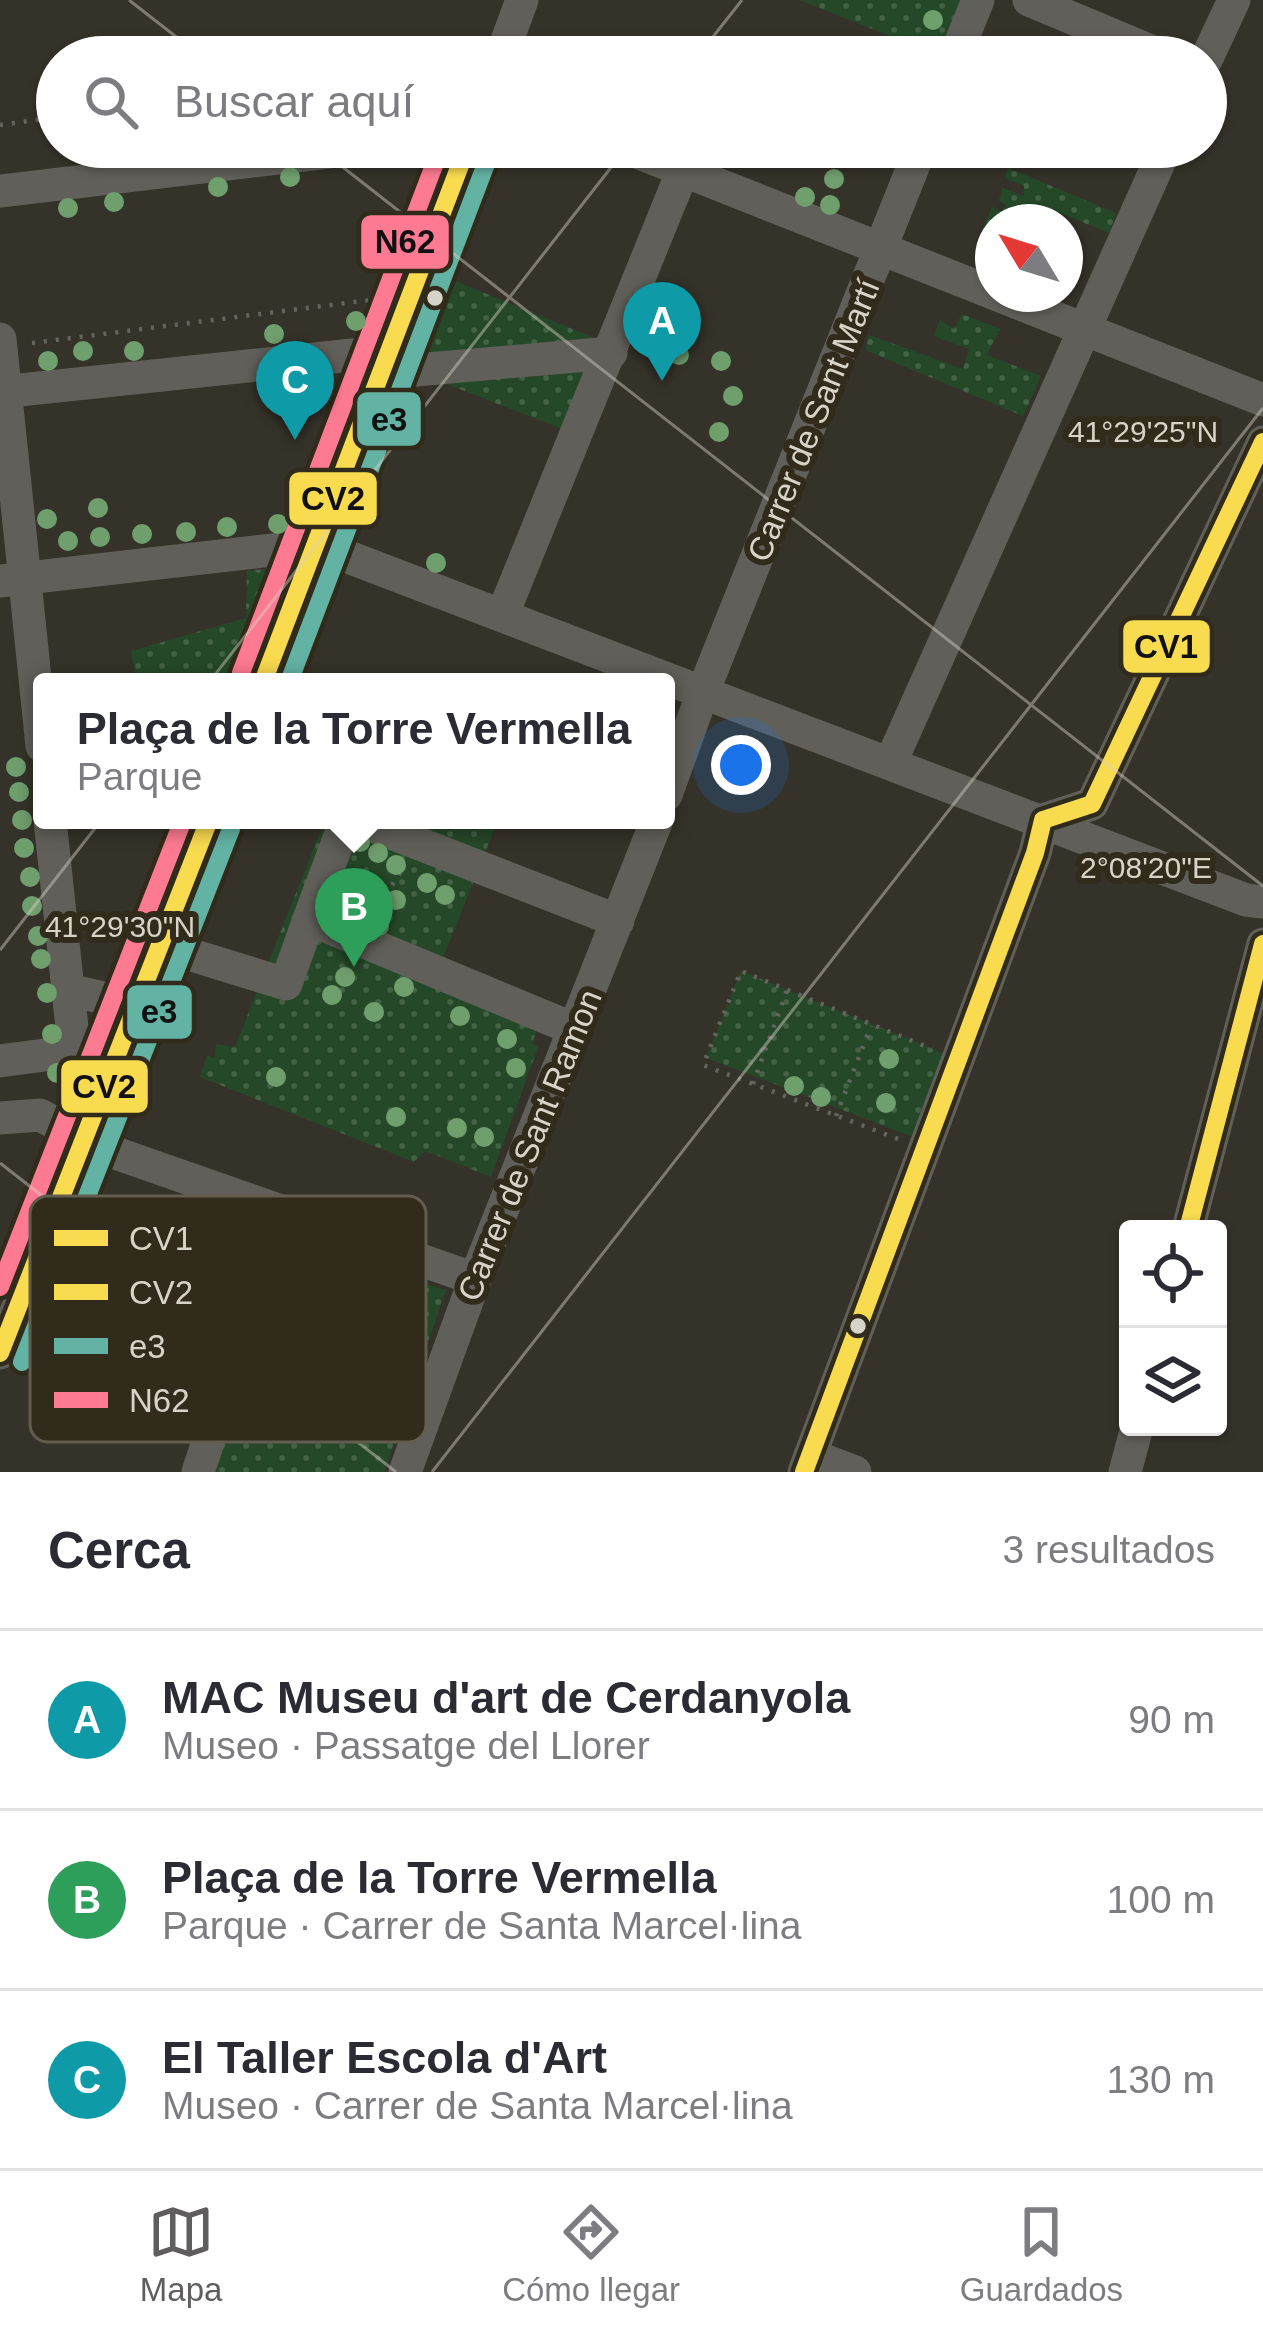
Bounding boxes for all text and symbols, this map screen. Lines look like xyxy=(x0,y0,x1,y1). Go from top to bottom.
search box xyxy=(36,36,1227,168)
icon: search xyxy=(78,69,144,135)
text: Buscar aquí xyxy=(174,76,414,127)
north arrow xyxy=(975,204,1083,312)
line badge: N62 xyxy=(359,213,451,271)
text: N62 xyxy=(375,223,435,260)
street label: Carrer de Sant Martí xyxy=(740,274,887,567)
pin: A xyxy=(623,282,701,381)
unlabelled marker xyxy=(424,287,446,309)
pin: C xyxy=(256,341,334,440)
line badge: e3 xyxy=(355,390,423,448)
text: e3 xyxy=(371,401,407,438)
text: 41°29'25"N xyxy=(1068,415,1218,448)
line badge: CV2 xyxy=(287,470,379,527)
text: CV2 xyxy=(301,480,365,517)
line badge: CV1 xyxy=(1121,618,1212,675)
text: CV1 xyxy=(1134,628,1198,665)
popup xyxy=(33,673,675,829)
text: Plaça de la Torre Vermella xyxy=(77,703,631,754)
your location xyxy=(711,735,771,795)
text: Parque xyxy=(77,755,203,798)
text: 2°08'20"E xyxy=(1080,851,1212,884)
pin: B xyxy=(315,868,393,967)
text: 41°29'30"N xyxy=(45,910,195,943)
line badge: e3 xyxy=(125,983,194,1041)
street label: Carrer de Sant Ramon xyxy=(450,984,609,1306)
text: e3 xyxy=(141,993,177,1030)
line badge: CV2 xyxy=(59,1058,150,1115)
text: CV2 xyxy=(72,1068,136,1105)
legend xyxy=(30,1196,426,1442)
text: CV1 xyxy=(129,1220,193,1257)
map controls xyxy=(1119,1220,1227,1436)
button: locate xyxy=(1119,1220,1227,1328)
text: CV2 xyxy=(129,1274,193,1311)
unlabelled marker xyxy=(847,1315,869,1337)
text: e3 xyxy=(129,1328,166,1365)
button: layers xyxy=(1119,1328,1227,1436)
text: N62 xyxy=(129,1382,190,1419)
text: Cerca xyxy=(48,1522,190,1579)
text: 3 resultados xyxy=(1003,1528,1215,1571)
text: MAC Museu d'art de Cerdanyola xyxy=(162,1672,850,1723)
text: A xyxy=(73,1698,101,1741)
text: 90 m xyxy=(1128,1698,1215,1741)
text: Museo · Passatge del Llorer xyxy=(162,1724,650,1767)
text: Plaça de la Torre Vermella xyxy=(162,1852,716,1903)
text: B xyxy=(73,1878,101,1921)
text: 100 m xyxy=(1107,1878,1215,1921)
text: Parque · Carrer de Santa Marcel·lina xyxy=(162,1904,801,1947)
text: El Taller Escola d'Art xyxy=(162,2032,607,2083)
text: C xyxy=(73,2058,101,2101)
text: 130 m xyxy=(1107,2058,1215,2101)
text: Museo · Carrer de Santa Marcel·lina xyxy=(162,2084,793,2127)
tab: Mapa xyxy=(140,2199,222,2309)
tab: Cómo llegar xyxy=(502,2199,680,2309)
tab: Guardados xyxy=(960,2199,1123,2309)

